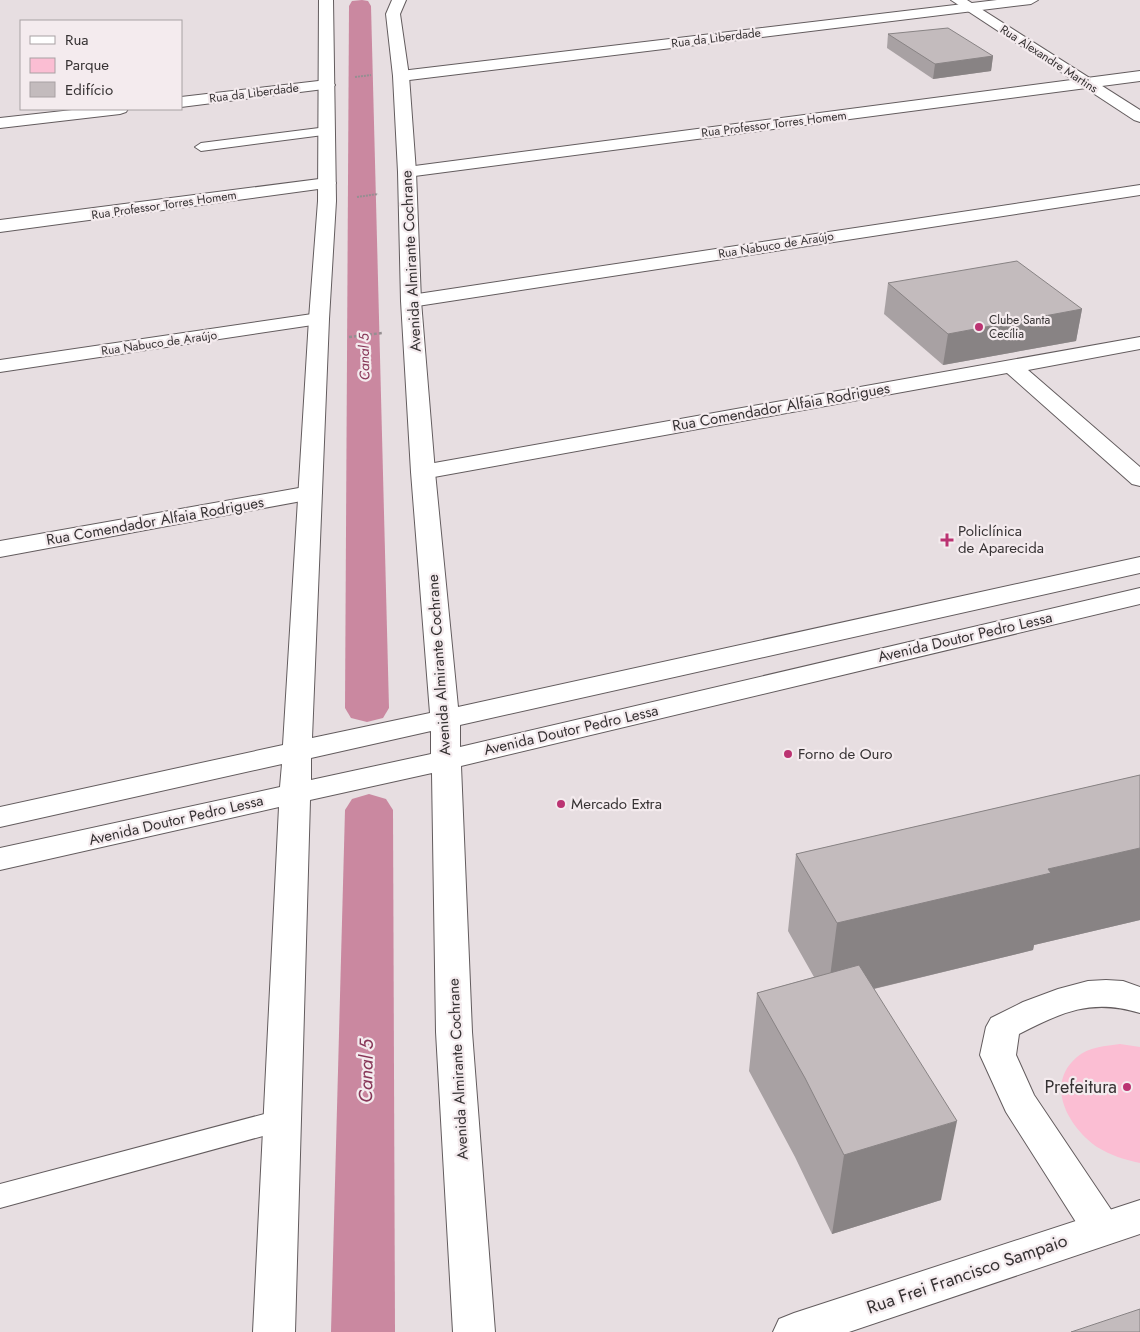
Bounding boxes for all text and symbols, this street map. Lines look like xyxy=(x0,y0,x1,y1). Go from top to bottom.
legend xyxy=(20,20,182,110)
street label: Rua Alexandre Martins xyxy=(997,21,1102,98)
street label: Rua da Liberdade xyxy=(670,24,762,52)
text: Rua xyxy=(65,29,89,51)
text: Parque xyxy=(65,54,109,76)
text: Edifício xyxy=(65,79,113,101)
street label: Rua da Liberdade xyxy=(208,79,300,107)
street label: Rua Professor Torres Homem xyxy=(700,106,848,142)
street label: Avenida Almirante Cochrane xyxy=(395,169,427,352)
street label: Rua Professor Torres Homem xyxy=(90,186,238,224)
street label: Rua Nabuco de Araújo xyxy=(717,227,836,263)
place label: Clube Santa Cecília xyxy=(989,311,1050,343)
marker: Clube Santa Cecília xyxy=(973,321,985,333)
street label: Rua Nabuco de Araújo xyxy=(100,326,219,360)
water label: Canal 5 xyxy=(354,332,374,381)
street label: Rua Comendador Alfaia Rodrigues xyxy=(670,377,892,437)
street label: Rua Comendador Alfaia Rodrigues xyxy=(44,491,266,551)
place label: Policlínica de Aparecida xyxy=(958,520,1044,559)
marker: Policlínica de Aparecida xyxy=(940,533,954,547)
street label: Avenida Almirante Cochrane xyxy=(422,573,456,756)
street label: Avenida Doutor Pedro Lessa xyxy=(876,606,1054,668)
street label: Avenida Doutor Pedro Lessa xyxy=(482,699,660,761)
place label: Forno de Ouro xyxy=(798,743,893,765)
marker: Forno de Ouro xyxy=(782,748,794,760)
street label: Avenida Doutor Pedro Lessa xyxy=(87,789,265,851)
place label: Mercado Extra xyxy=(571,793,662,815)
marker: Mercado Extra xyxy=(555,798,567,810)
street label: Avenida Almirante Cochrane xyxy=(442,977,474,1160)
water label: Canal 5 xyxy=(352,1037,380,1103)
place label: Prefeitura xyxy=(1045,1074,1117,1100)
marker: Prefeitura xyxy=(1121,1081,1133,1093)
street label: Rua Frei Francisco Sampaio xyxy=(863,1227,1071,1321)

